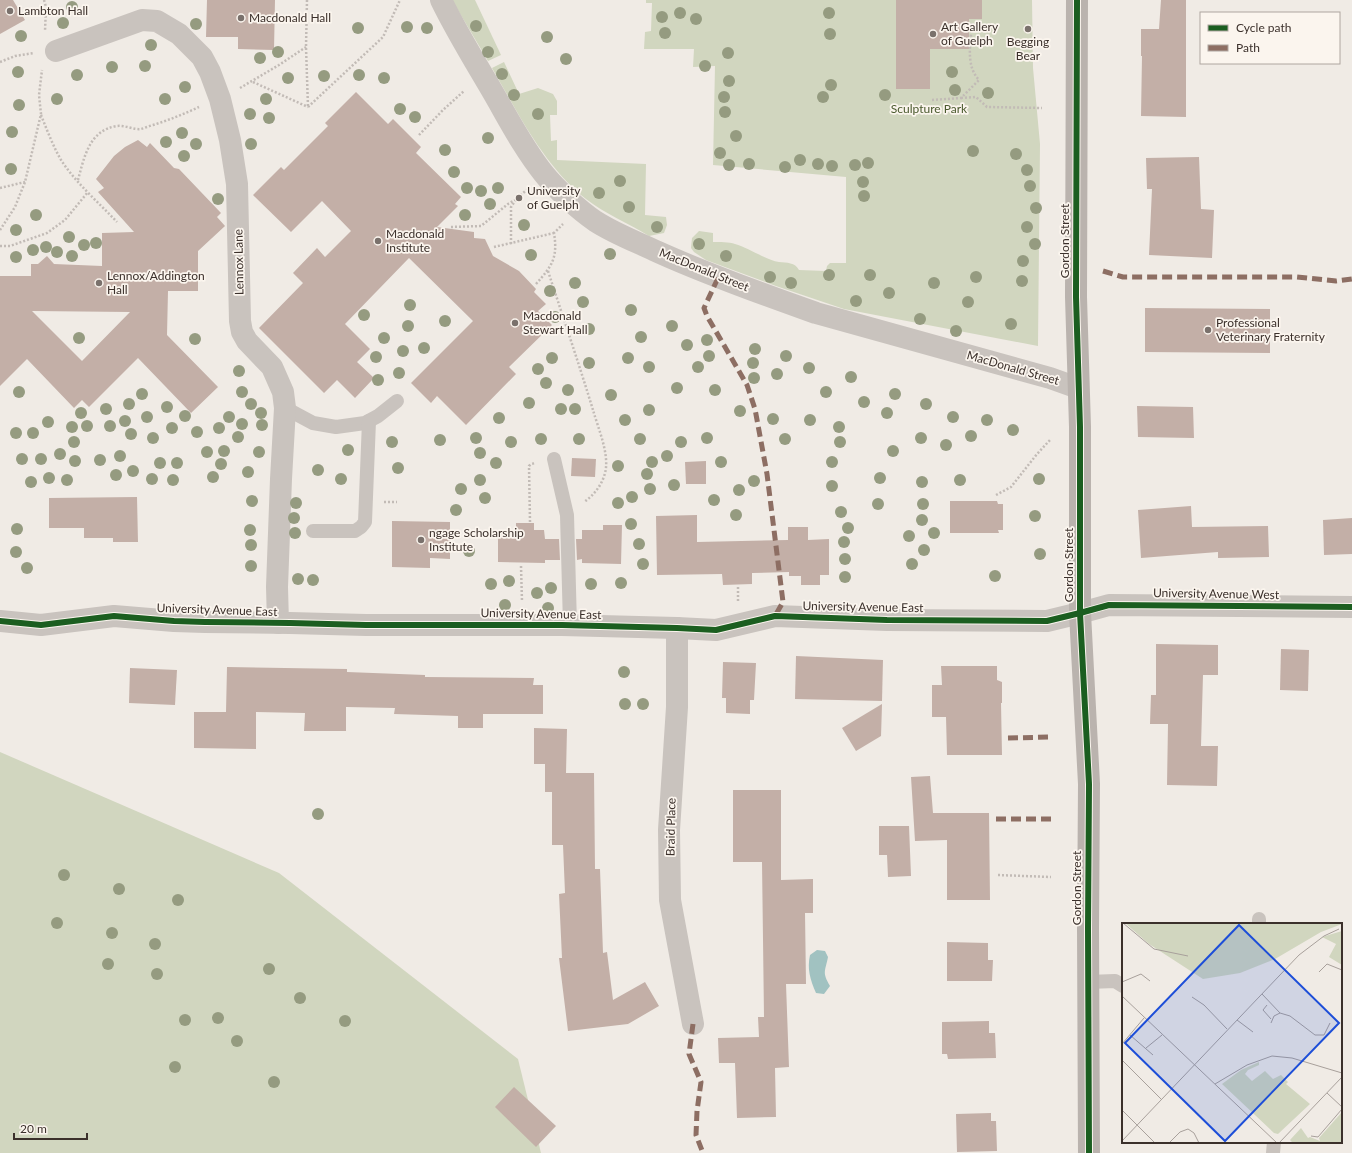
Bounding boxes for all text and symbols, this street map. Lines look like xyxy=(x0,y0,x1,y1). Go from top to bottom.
place label: Lambton Hall xyxy=(18,3,88,18)
marker: Lambton Hall xyxy=(5,6,15,16)
place label: Macdonald Hall xyxy=(249,10,331,25)
legend xyxy=(1200,12,1340,64)
marker: Macdonald Hall xyxy=(236,13,246,23)
place label: Art Gallery of Guelph xyxy=(941,19,999,48)
text: Cycle path xyxy=(1236,20,1291,35)
marker: Begging Bear xyxy=(1023,24,1033,34)
marker: Art Gallery of Guelph xyxy=(928,29,938,39)
place label: Begging Bear xyxy=(1007,34,1049,63)
text: Path xyxy=(1236,40,1260,55)
park label: Sculpture Park xyxy=(891,101,968,116)
place label: University of Guelph xyxy=(527,183,581,212)
marker: University of Guelph xyxy=(514,193,524,203)
street label: Gordon Street xyxy=(1057,203,1072,278)
place label: Macdonald Institute xyxy=(386,226,444,255)
street label: Lennox Lane xyxy=(230,229,247,295)
marker: Macdonald Institute xyxy=(373,236,383,246)
street label: MacDonald Street xyxy=(657,245,752,295)
place label: Lennox/Addington Hall xyxy=(107,268,205,297)
marker: Lennox/Addington Hall xyxy=(94,278,104,288)
place label: Macdonald Stewart Hall xyxy=(523,308,587,337)
place label: Professional Veterinary Fraternity xyxy=(1216,315,1326,344)
marker: Macdonald Stewart Hall xyxy=(510,318,520,328)
marker: Professional Veterinary Fraternity xyxy=(1203,325,1213,335)
street label: MacDonald Street xyxy=(965,347,1062,388)
place label: ngage Scholarship Institute xyxy=(429,525,524,554)
street label: Gordon Street xyxy=(1061,527,1076,602)
marker: ngage Scholarship Institute xyxy=(416,535,426,545)
street label: University Avenue West xyxy=(1153,585,1280,602)
street label: University Avenue East xyxy=(802,598,924,615)
street label: University Avenue East xyxy=(156,600,278,619)
street label: University Avenue East xyxy=(480,605,602,622)
street label: Braid Place xyxy=(662,798,679,856)
street label: Gordon Street xyxy=(1069,850,1084,925)
inset map xyxy=(1122,923,1342,1143)
scale bar xyxy=(14,1115,87,1141)
text: 20 m xyxy=(20,1121,47,1136)

